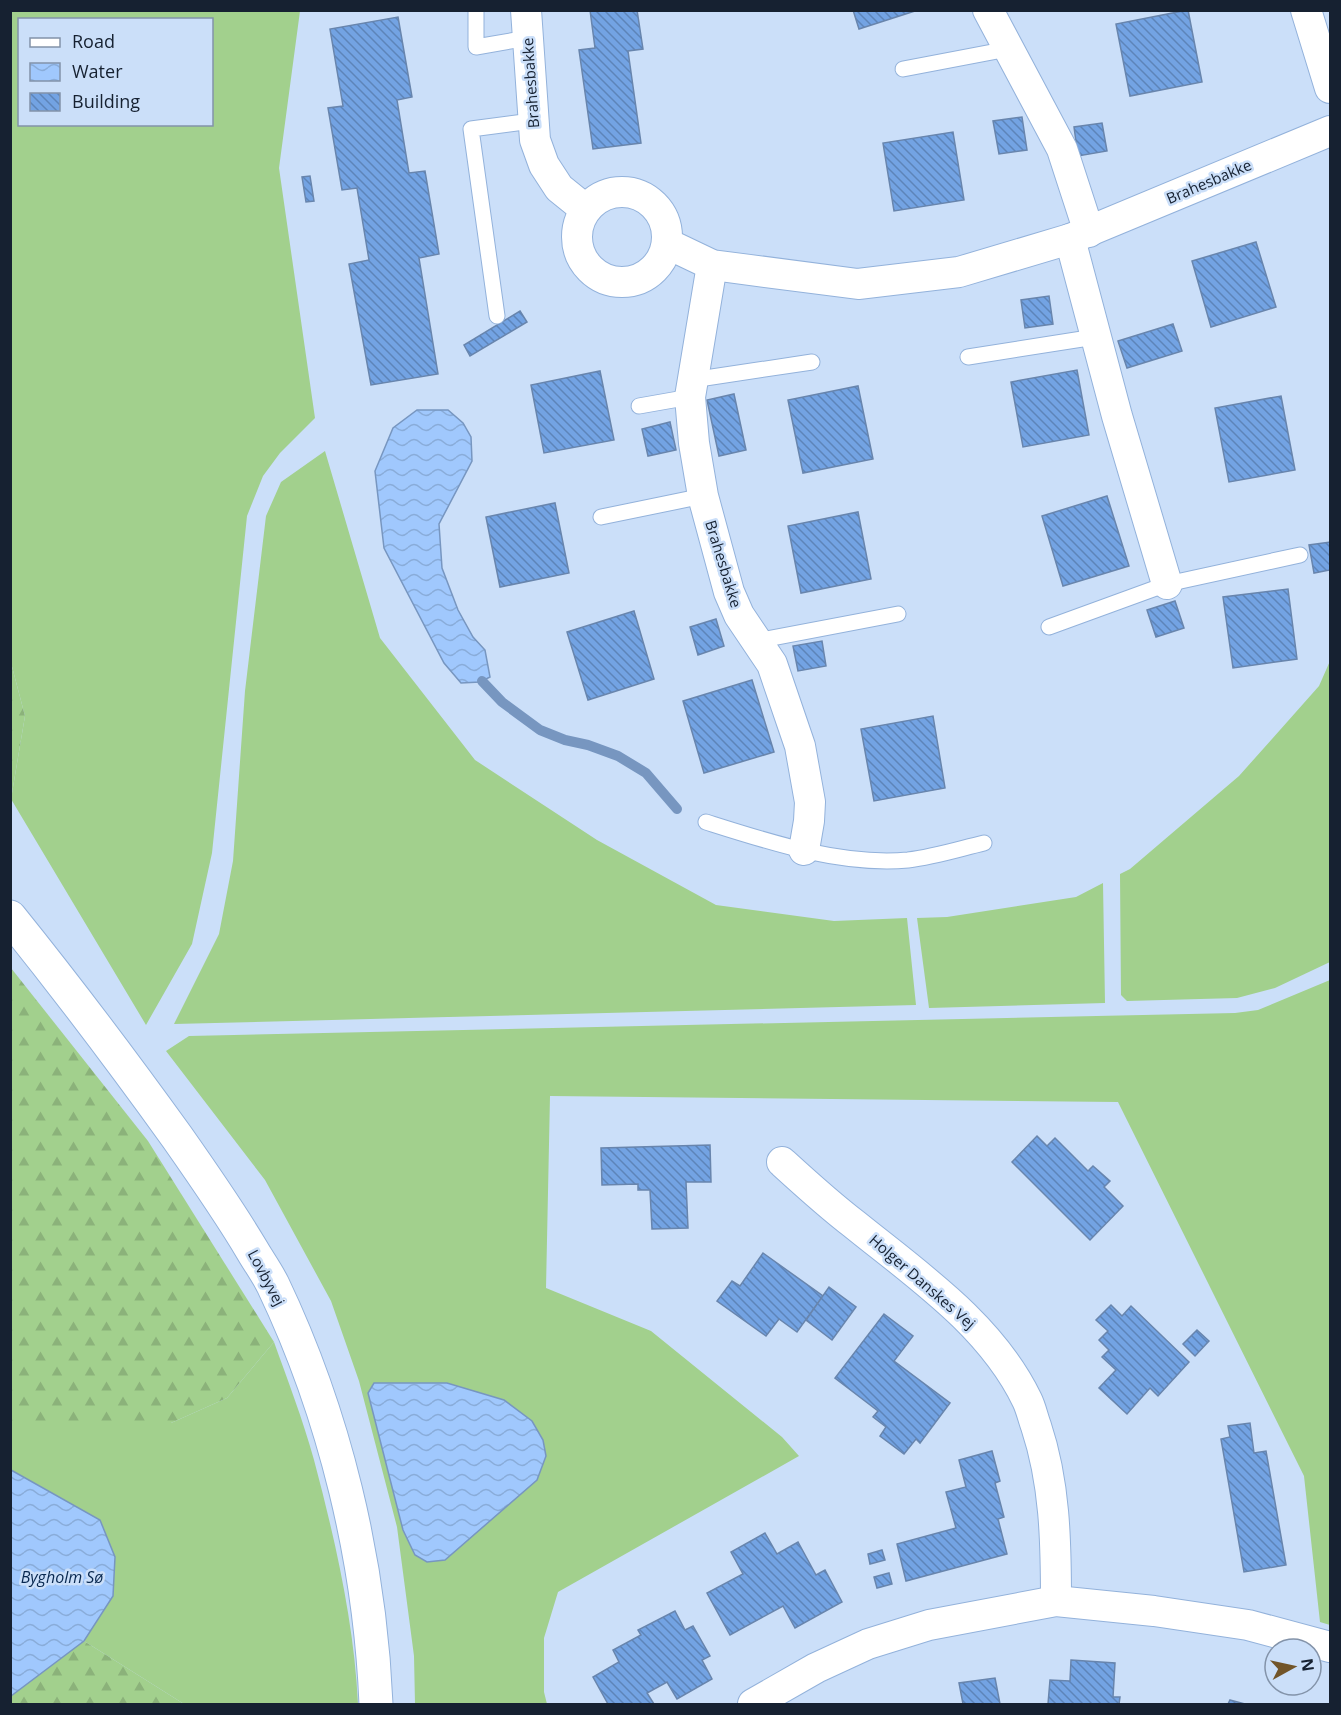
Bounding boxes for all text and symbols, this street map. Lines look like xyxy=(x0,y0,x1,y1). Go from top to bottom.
legend xyxy=(18,18,213,126)
text: Road xyxy=(72,29,115,53)
street label: Brahesbakke xyxy=(517,37,543,129)
text: Water xyxy=(72,59,123,83)
text: Building xyxy=(72,89,140,113)
street label: Brahesbakke xyxy=(1163,154,1254,208)
street label: Brahesbakke xyxy=(701,517,747,610)
street label: Holger Danskes Vej xyxy=(865,1230,980,1333)
street label: Lovbyvej xyxy=(244,1246,290,1309)
water label: Bygholm Sø xyxy=(21,1566,103,1588)
north arrow xyxy=(1263,1637,1323,1697)
text: N xyxy=(1296,1657,1320,1673)

